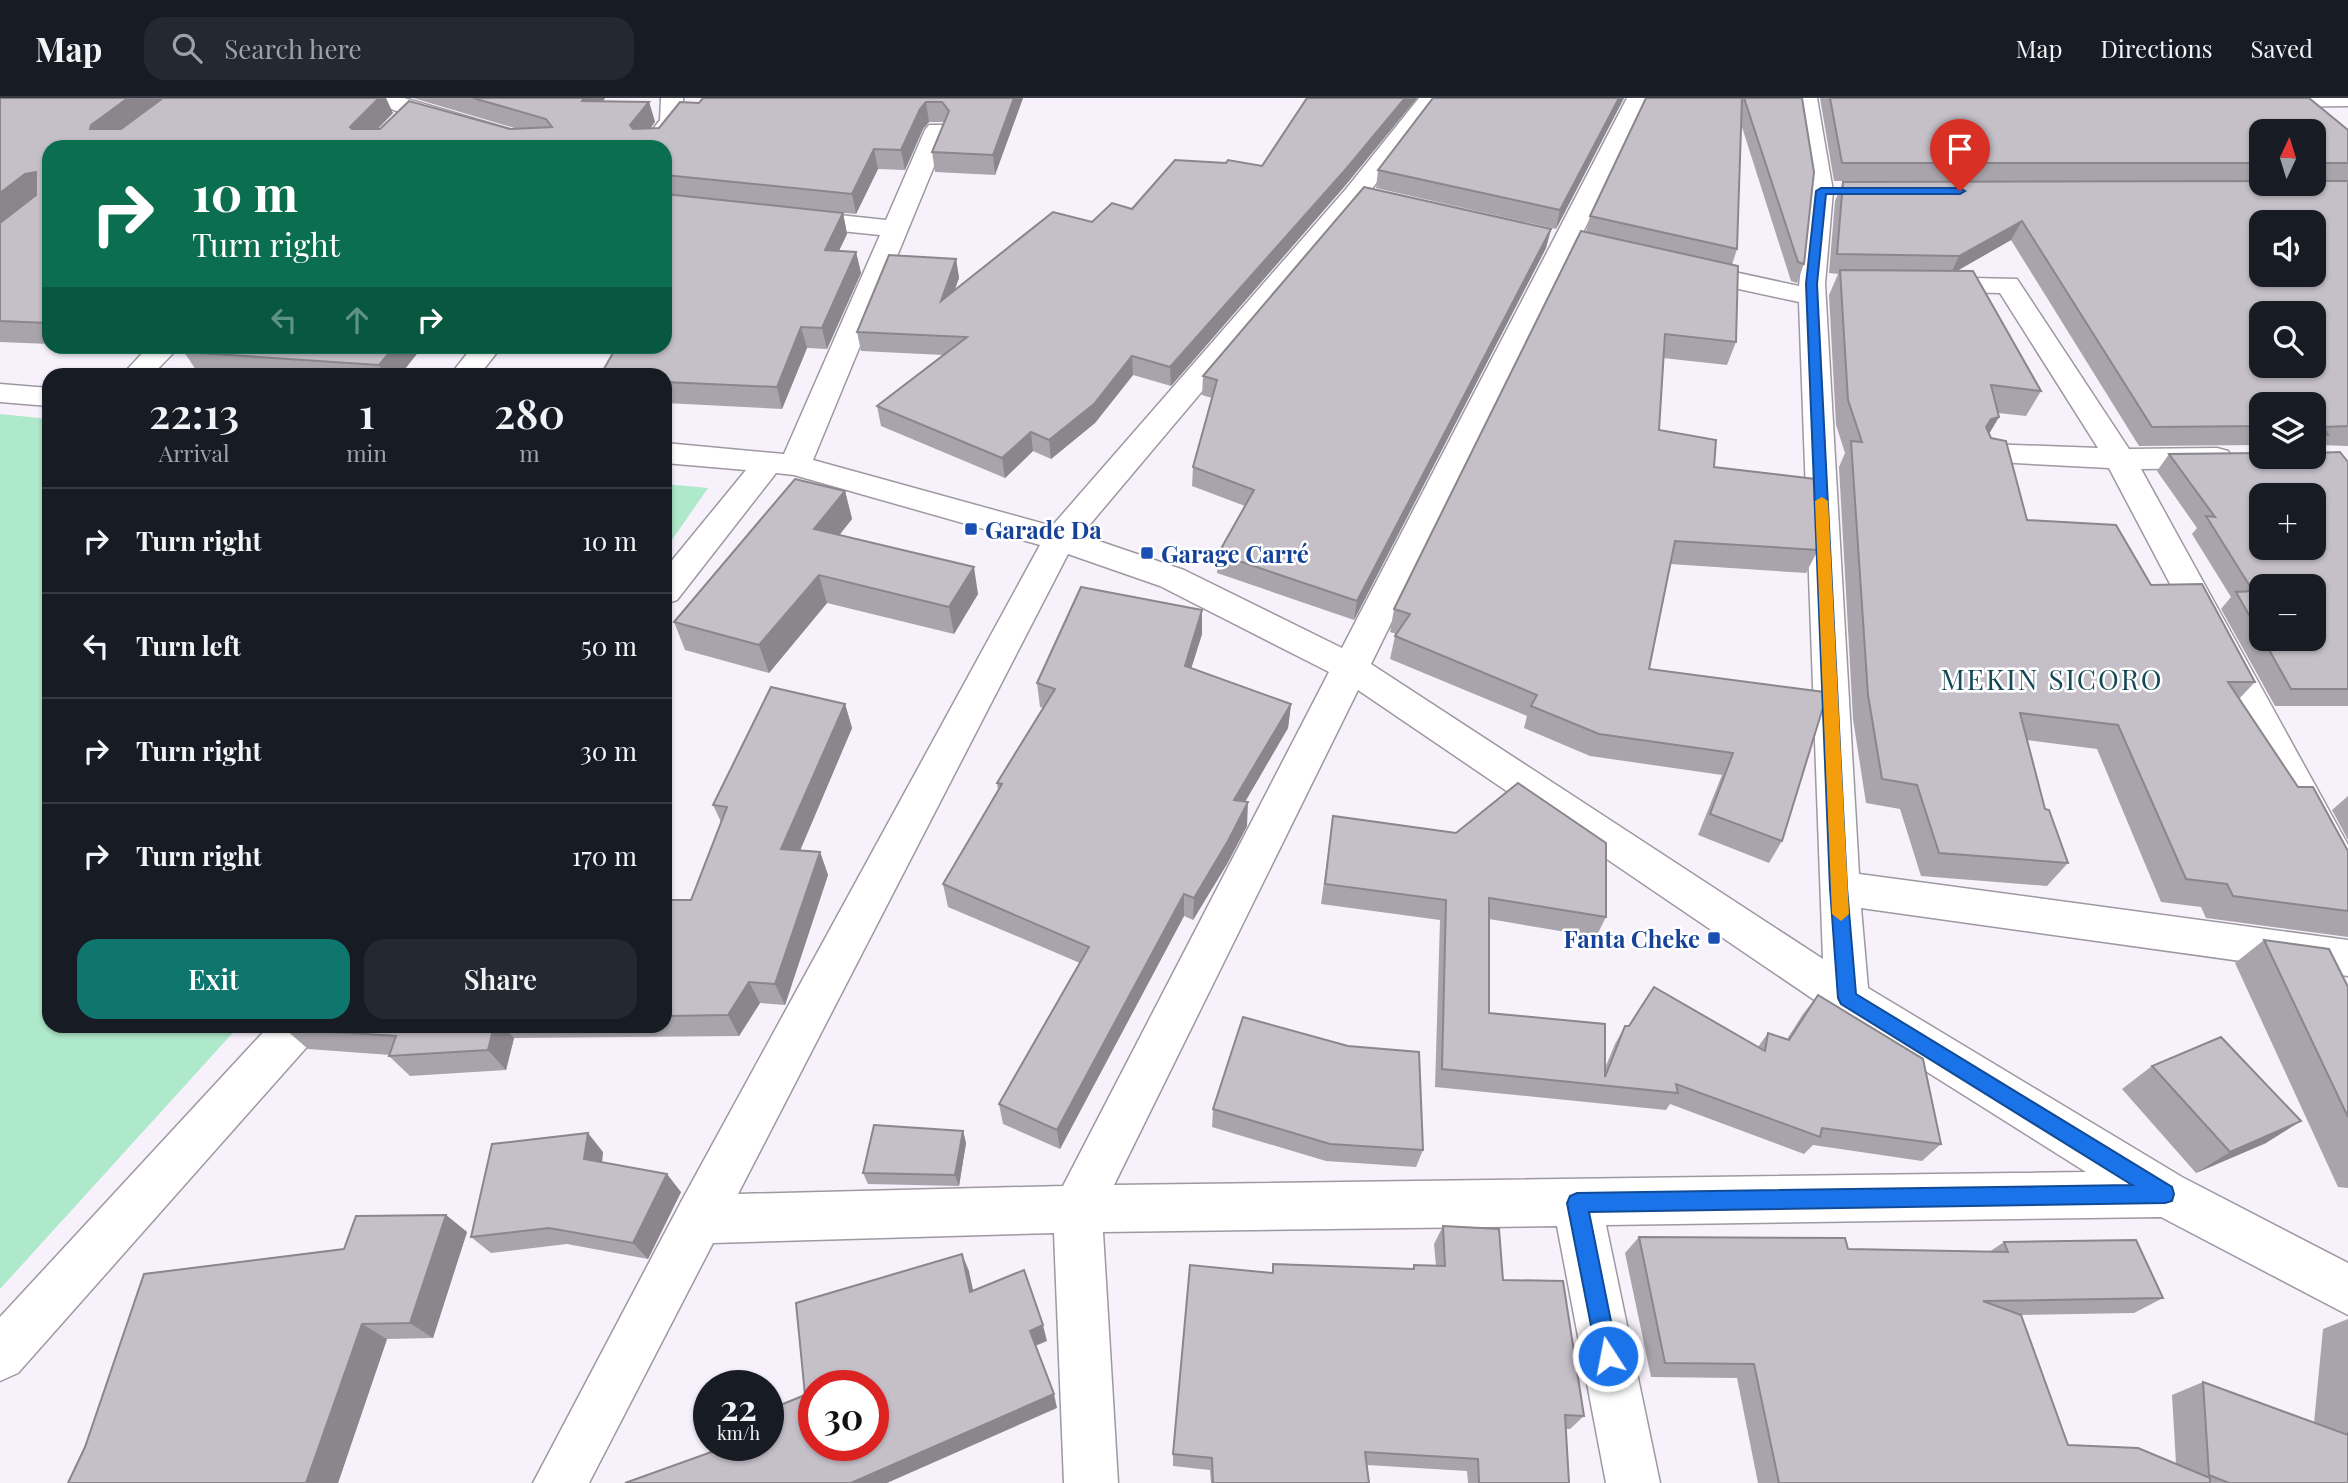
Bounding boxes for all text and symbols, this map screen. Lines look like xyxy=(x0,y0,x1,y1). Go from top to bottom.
search box xyxy=(144,17,634,80)
text: Map xyxy=(35,26,102,70)
icon: search xyxy=(168,29,206,67)
text: Search here xyxy=(224,31,362,66)
text: Map xyxy=(2016,32,2062,64)
text: Directions xyxy=(2100,32,2213,64)
text: Saved xyxy=(2251,32,2313,64)
pin xyxy=(1930,119,1990,191)
north arrow xyxy=(2249,119,2326,196)
map controls xyxy=(2249,119,2326,651)
icon: arrive xyxy=(1941,130,1979,168)
text: 10 m xyxy=(192,159,298,224)
icon: right xyxy=(77,168,168,259)
button: sound xyxy=(2249,210,2326,287)
text: Turn right xyxy=(192,222,340,265)
icon: left xyxy=(265,301,303,339)
icon: ahead xyxy=(338,301,376,339)
icon: right xyxy=(411,301,449,339)
button: search xyxy=(2249,301,2326,378)
text: 22:13 xyxy=(149,384,239,440)
text: 1 xyxy=(359,384,375,440)
text: 280 xyxy=(494,384,565,440)
button: layers xyxy=(2249,392,2326,469)
text: Arrival xyxy=(159,437,229,468)
text: min xyxy=(346,437,387,468)
text: m xyxy=(519,437,540,468)
button: + xyxy=(2249,483,2326,560)
place label: Garade Da xyxy=(985,513,1102,545)
marker: Garade Da xyxy=(963,521,979,537)
icon: right xyxy=(77,522,115,560)
text: Turn right xyxy=(136,523,262,558)
text: 10 m xyxy=(582,523,637,558)
place label: Garage Carré xyxy=(1161,537,1309,569)
marker: Garage Carré xyxy=(1139,545,1155,561)
button: − xyxy=(2249,574,2326,651)
icon: left xyxy=(77,627,115,665)
text: Turn left xyxy=(136,628,241,663)
text: 50 m xyxy=(581,628,637,663)
district label: MEKIN SICORO xyxy=(1940,660,2164,697)
icon: right xyxy=(77,732,115,770)
text: Turn right xyxy=(136,733,262,768)
text: 30 m xyxy=(580,733,637,768)
icon: right xyxy=(77,837,115,875)
text: Turn right xyxy=(136,838,262,873)
text: 170 m xyxy=(572,838,637,873)
place label: Fanta Cheke xyxy=(1563,922,1700,954)
marker: Fanta Cheke xyxy=(1706,930,1722,946)
button: Exit xyxy=(77,939,350,1019)
button: Share xyxy=(364,939,637,1019)
position arrow xyxy=(1571,1319,1645,1393)
speed limit sign: 30 xyxy=(798,1370,889,1461)
text: 22 xyxy=(720,1383,757,1430)
text: km/h xyxy=(717,1421,760,1445)

